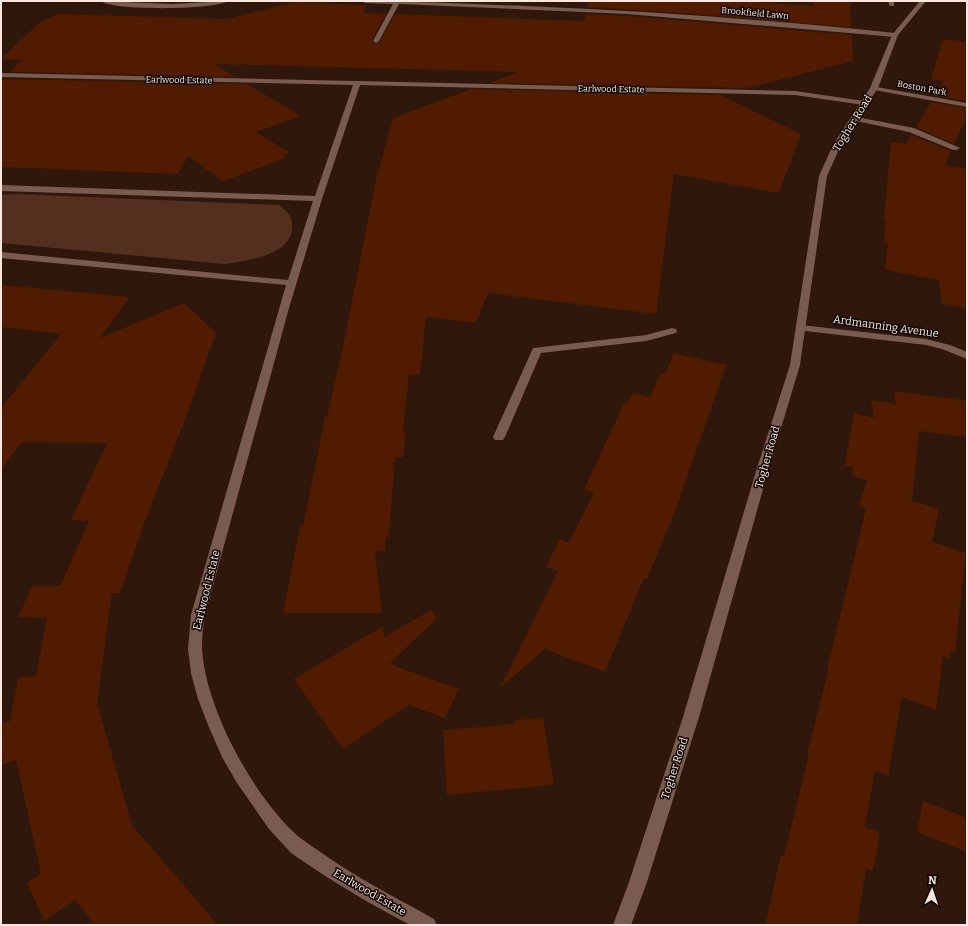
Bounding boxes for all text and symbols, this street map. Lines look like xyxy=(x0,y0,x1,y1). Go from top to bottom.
street label: Brookfield Lawn xyxy=(721,5,789,21)
street label: Earlwood Estate xyxy=(145,74,213,86)
street label: Boston Park xyxy=(897,79,948,97)
street label: Earlwood Estate xyxy=(577,83,645,95)
street label: Togher Road xyxy=(830,92,875,154)
street label: Ardmanning Avenue xyxy=(832,313,940,340)
street label: Togher Road xyxy=(752,424,783,490)
street label: Earlwood Estate xyxy=(190,549,223,631)
street label: Togher Road xyxy=(658,735,691,801)
street label: Earlwood Estate xyxy=(331,866,408,919)
north arrow xyxy=(912,870,952,910)
text: N xyxy=(928,874,938,887)

